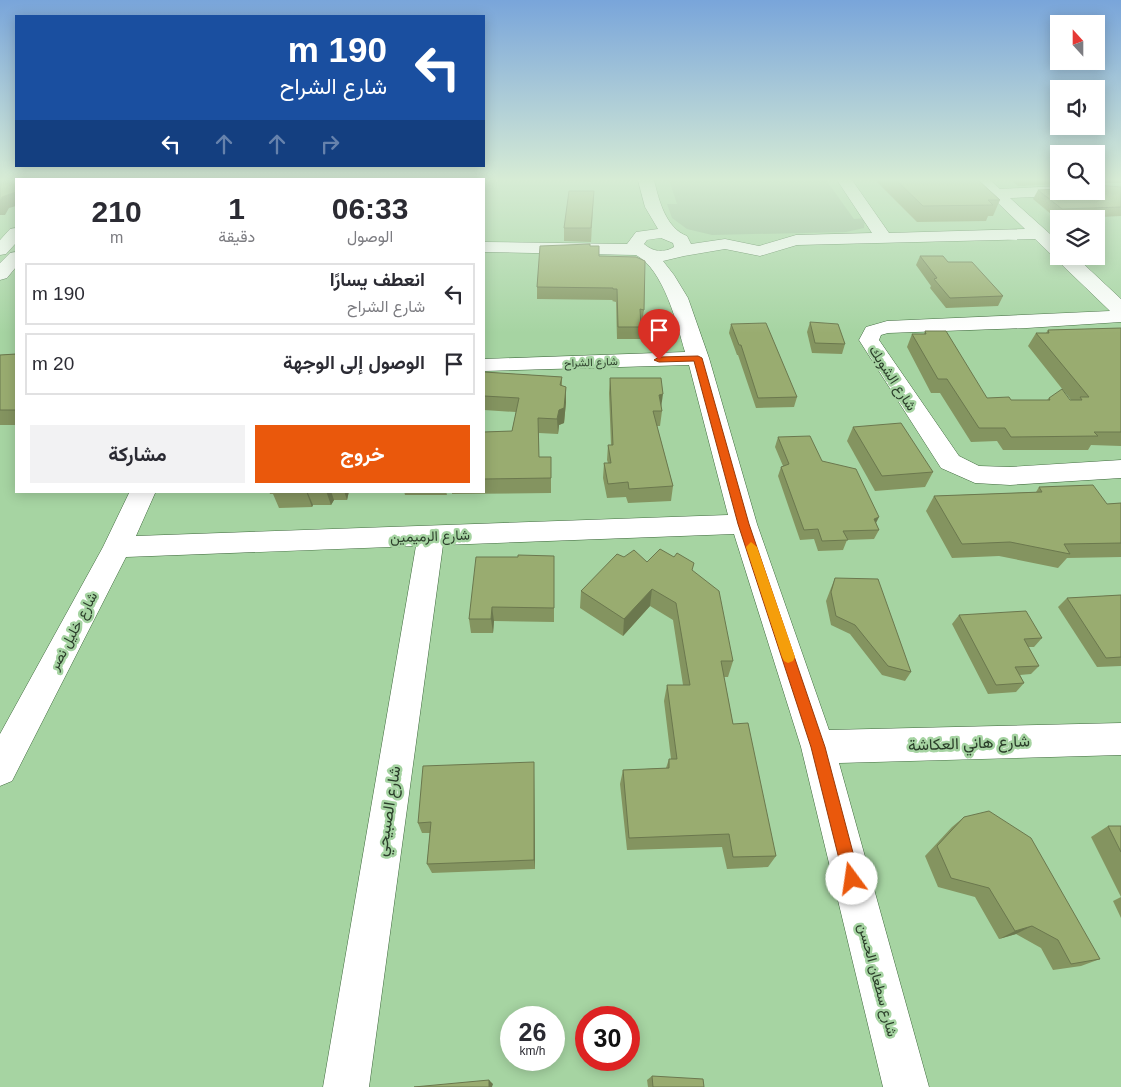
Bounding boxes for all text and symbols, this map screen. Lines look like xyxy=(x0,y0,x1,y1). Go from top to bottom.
north arrow xyxy=(1050,15,1105,70)
map controls xyxy=(1050,15,1105,265)
text: 190 m xyxy=(288,30,387,69)
icon: left xyxy=(405,35,470,100)
text: شارع الشراح xyxy=(280,74,387,99)
button: sound xyxy=(1050,80,1105,135)
icon: left xyxy=(157,130,185,158)
icon: ahead xyxy=(210,130,238,158)
icon: ahead xyxy=(263,130,291,158)
icon: right xyxy=(316,130,344,158)
button: search xyxy=(1050,145,1105,200)
text: 1 xyxy=(228,192,245,225)
text: 06:33 xyxy=(332,192,408,225)
text: 210 xyxy=(92,195,142,228)
button: layers xyxy=(1050,210,1105,265)
text: دقيقة xyxy=(218,228,255,245)
text: الوصول xyxy=(347,228,393,245)
text: m xyxy=(110,229,123,246)
text: انعطف يسارًا xyxy=(330,269,425,290)
icon: left xyxy=(440,280,468,308)
text: 190 m xyxy=(32,283,85,304)
text: شارع الشراح xyxy=(347,298,425,315)
pin xyxy=(638,309,680,360)
icon: arrive xyxy=(645,316,673,344)
street label: شارع الشوبك xyxy=(864,343,920,415)
icon: arrive xyxy=(440,350,468,378)
text: الوصول إلى الوجهة xyxy=(283,352,425,373)
text: 20 m xyxy=(32,353,74,374)
street label: شارع الشراح xyxy=(564,355,618,371)
button: مشاركة xyxy=(30,425,245,483)
button: خروج xyxy=(255,425,470,483)
street label: شارع الرميمين xyxy=(390,527,470,548)
street label: شارع خليل نصر xyxy=(45,589,103,675)
street label: شارع هاني العكاشة xyxy=(908,732,1030,759)
street label: شارع الصبيحي xyxy=(372,765,408,858)
position arrow xyxy=(825,852,877,904)
street label: شارع سطعان الحسن xyxy=(852,922,901,1039)
speed limit sign: 30 xyxy=(575,1006,640,1071)
text: 26 xyxy=(519,1018,546,1046)
text: km/h xyxy=(519,1044,546,1058)

